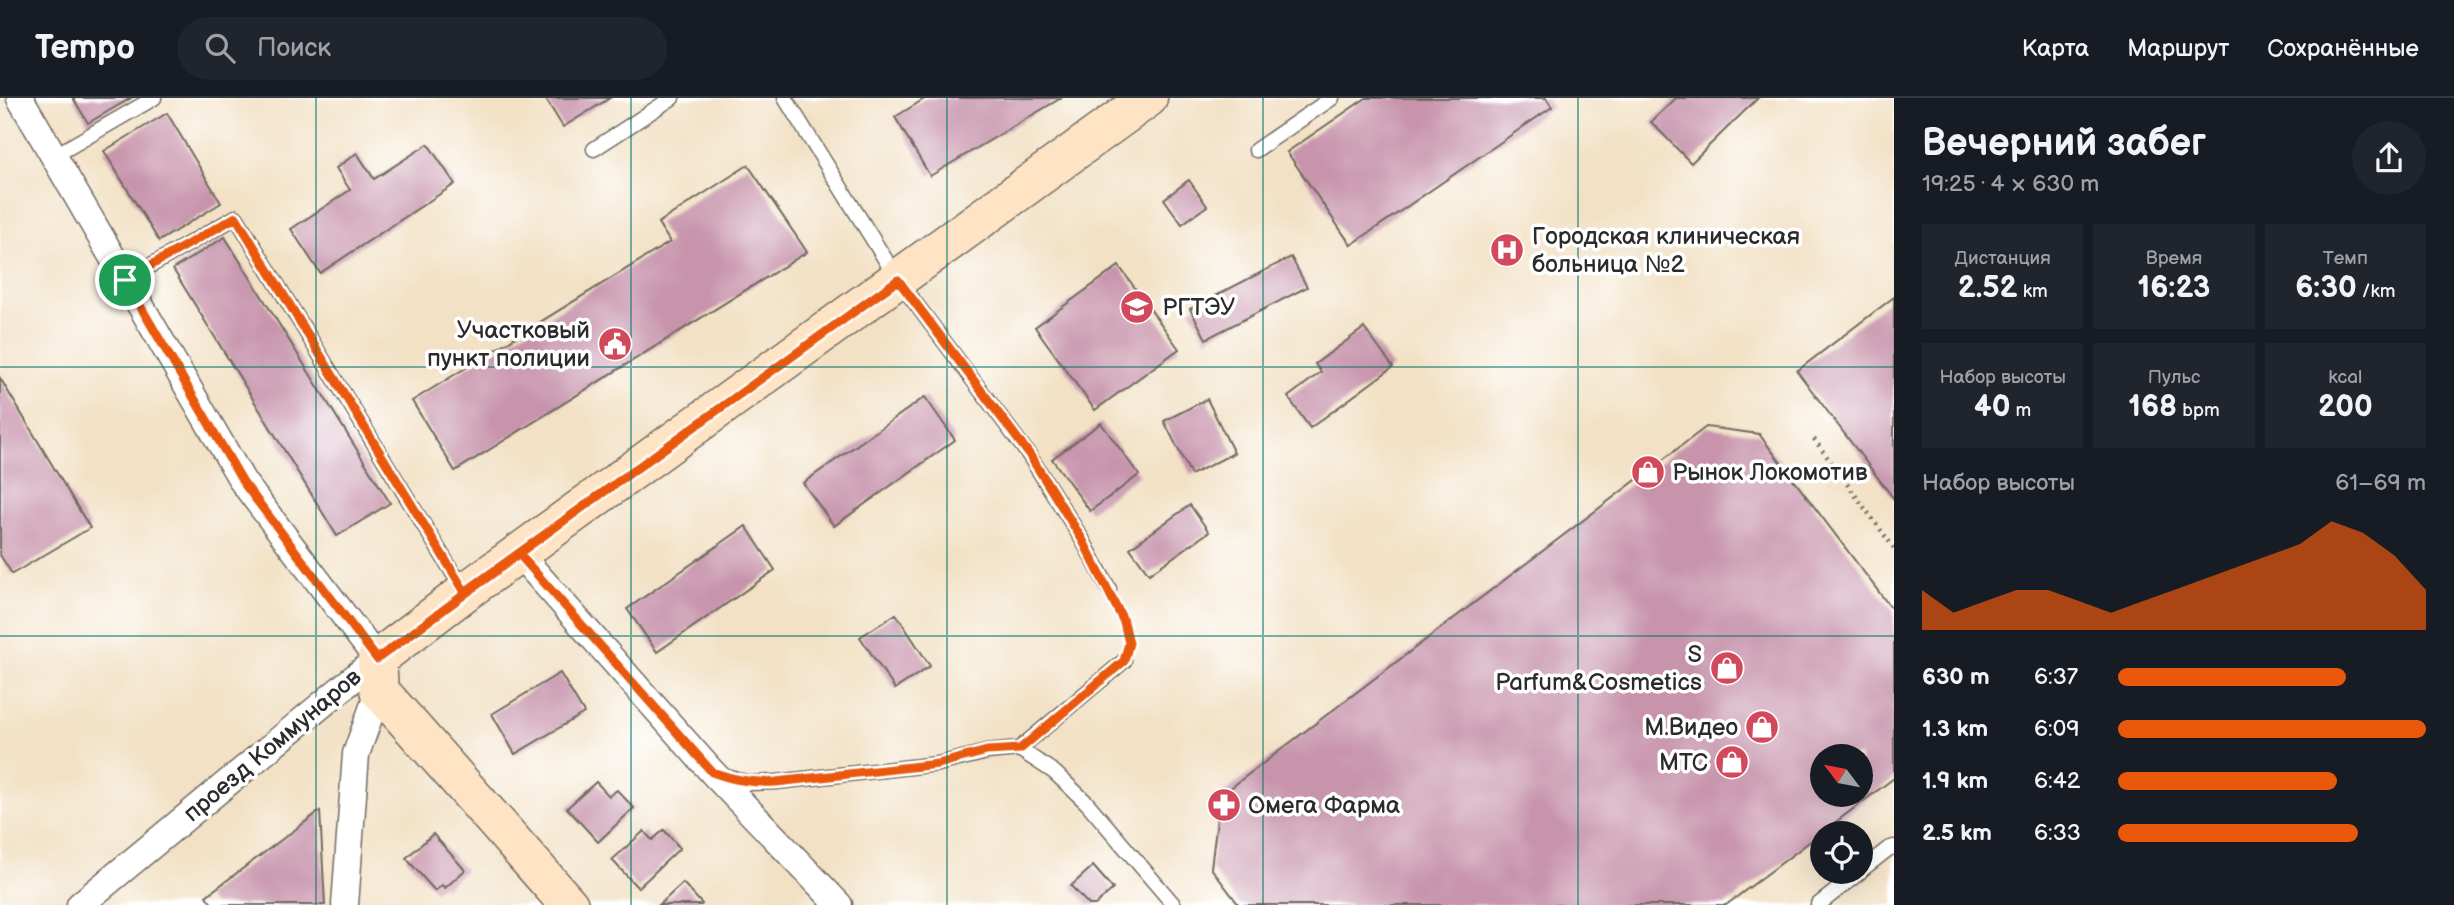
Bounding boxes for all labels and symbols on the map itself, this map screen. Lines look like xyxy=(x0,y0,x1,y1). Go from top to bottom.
place label: Городская клиническая больница №2 xyxy=(1532,222,1800,279)
hospital icon: Городская клиническая больница №2 xyxy=(1488,231,1526,269)
pin xyxy=(95,250,155,310)
school or university icon: РГТЭУ xyxy=(1118,288,1156,326)
place label: РГТЭУ xyxy=(1162,293,1235,322)
place label: Участковый пункт полиции xyxy=(427,316,590,373)
public building icon: Участковый пункт полиции xyxy=(596,325,634,363)
shop icon: Рынок Локомотив xyxy=(1629,453,1667,491)
place label: Рынок Локомотив xyxy=(1672,458,1868,487)
place label: S Parfum&Cosmetics xyxy=(1495,640,1702,697)
shop icon: S Parfum&Cosmetics xyxy=(1708,649,1746,687)
street label: проезд Коммунаров xyxy=(178,662,367,828)
shop icon: М.Видео xyxy=(1743,708,1781,746)
place label: М.Видео xyxy=(1644,713,1738,742)
shop icon: МТС xyxy=(1713,743,1751,781)
north arrow xyxy=(1810,744,1872,807)
place label: МТС xyxy=(1659,748,1708,777)
pharmacy icon: Омега Фарма xyxy=(1205,786,1243,824)
place label: Омега Фарма xyxy=(1248,791,1400,820)

